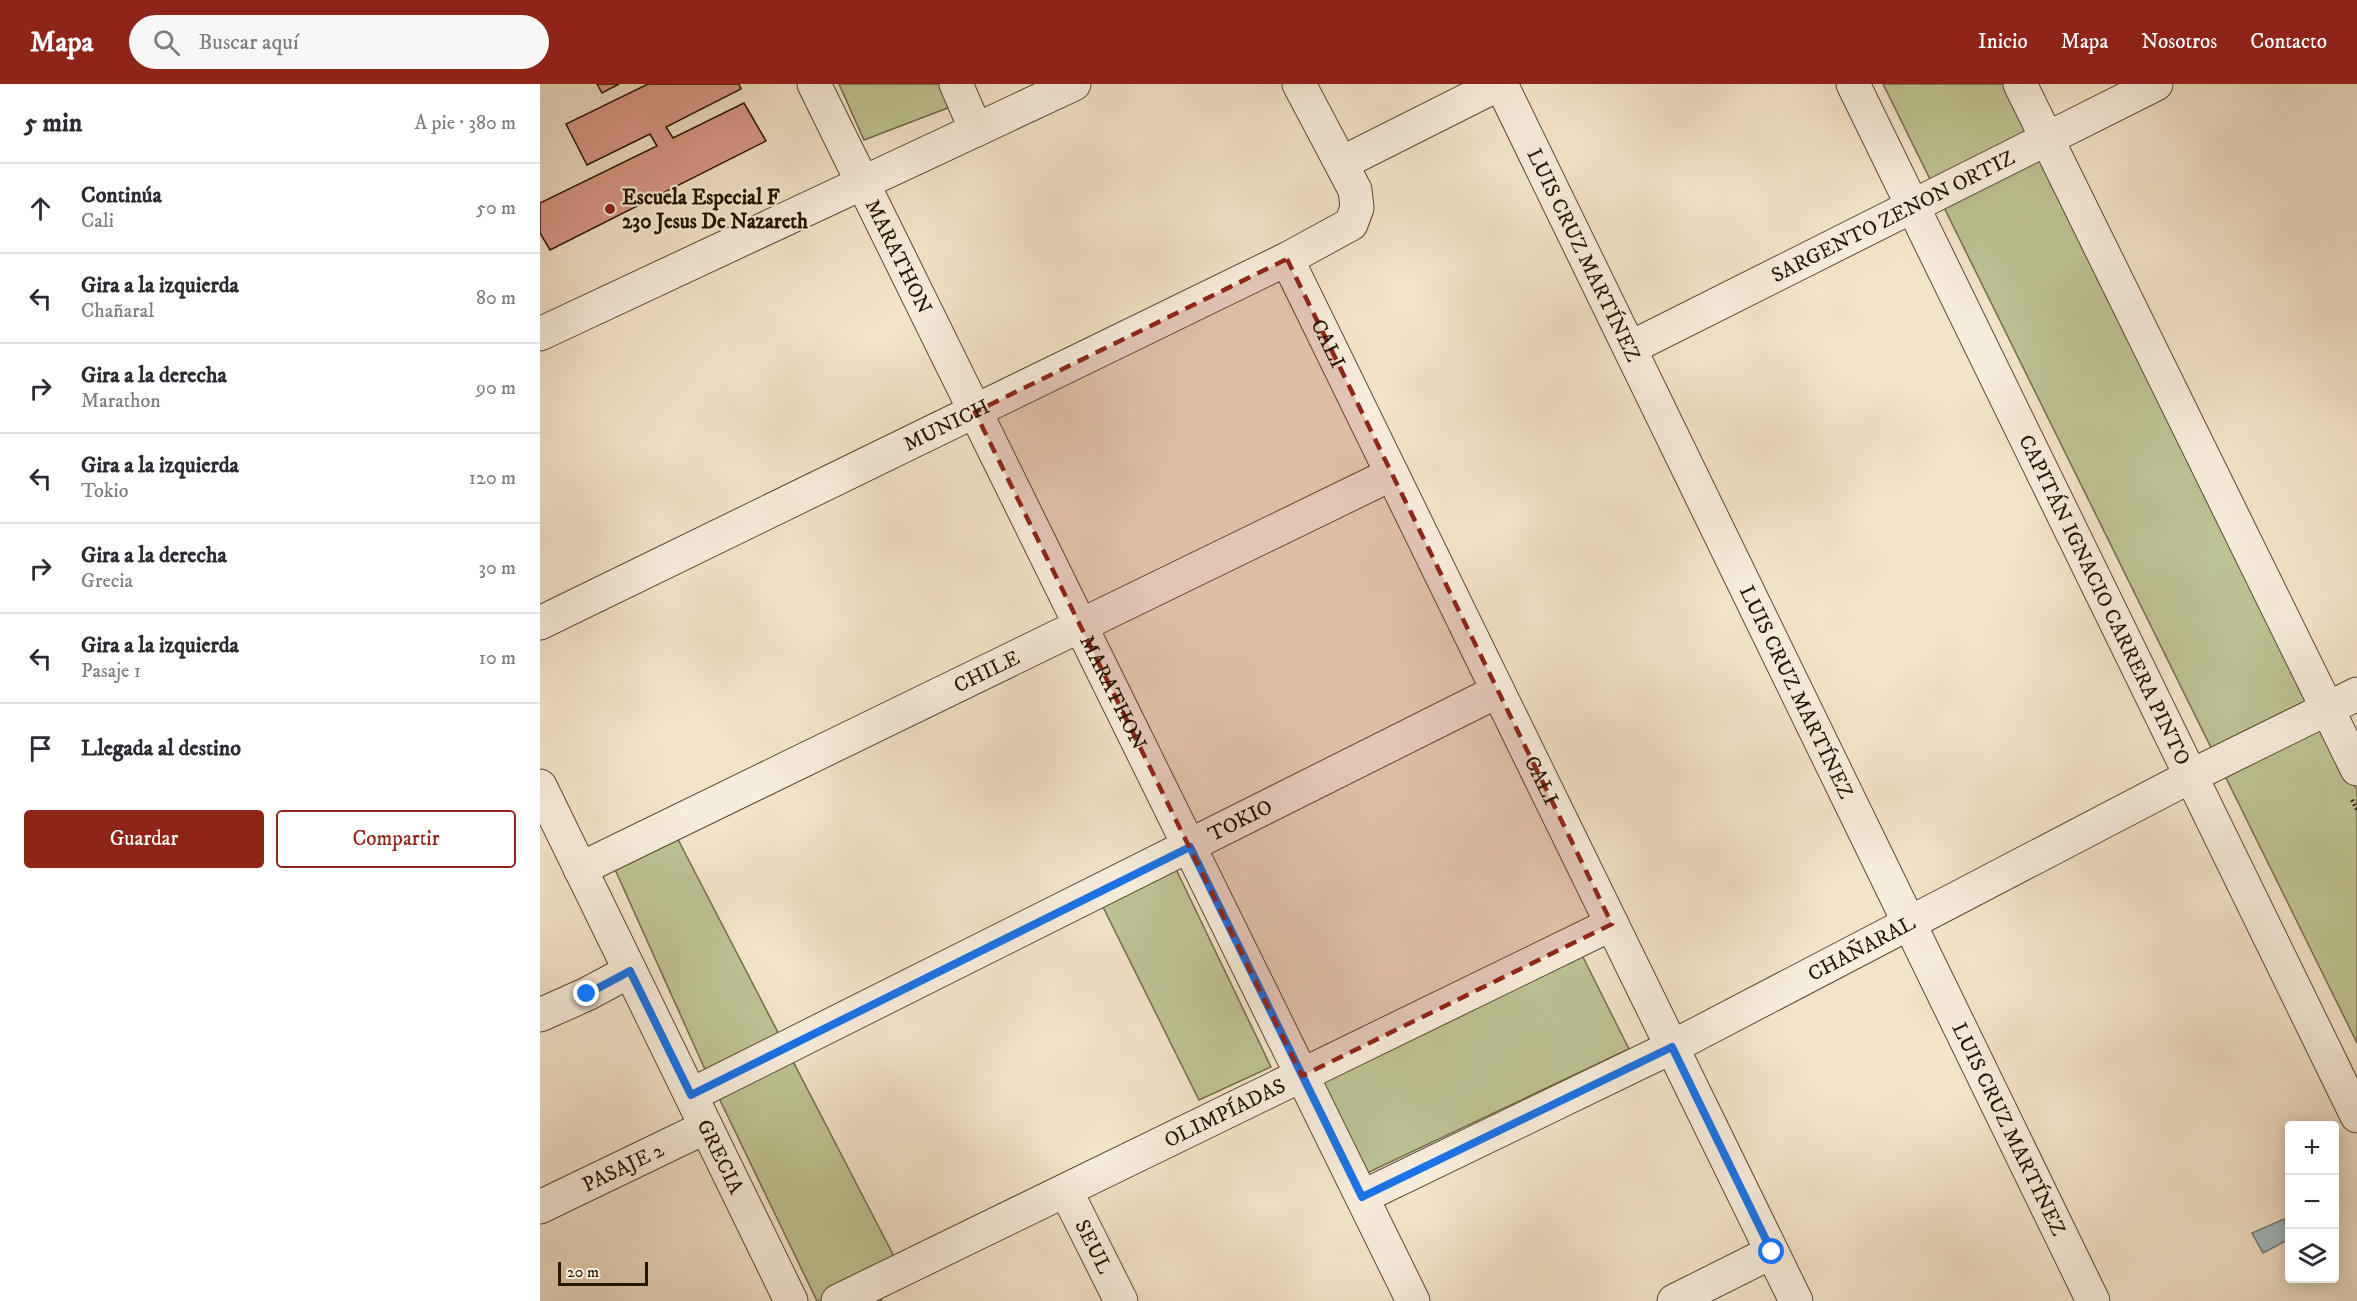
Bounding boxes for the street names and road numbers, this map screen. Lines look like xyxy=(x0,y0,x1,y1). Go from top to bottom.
street label: LUIS CRUZ MARTÍNEZ xyxy=(1520,144,1646,366)
street label: SARGENTO ZENON ORTIZ xyxy=(1767,145,2019,289)
street label: MARATHON xyxy=(859,195,937,318)
street label: CALI xyxy=(1304,315,1350,373)
street label: MUNICH xyxy=(899,394,994,458)
street label: CAPITÁN IGNACIO CARRERA PINTO xyxy=(2012,431,2196,770)
street label: LUIS CRUZ MARTÍNEZ xyxy=(1733,581,1859,803)
street label: MARATHON xyxy=(1073,631,1152,754)
street label: CHILE xyxy=(950,645,1024,699)
street label: CALI xyxy=(1518,752,1564,809)
street label: TOKIO xyxy=(1204,794,1277,848)
street label: CHAÑARAL xyxy=(1804,910,1920,988)
street label: LUIS CRUZ MARTÍNEZ xyxy=(1946,1018,2071,1240)
street label: OLIMPÍADAS xyxy=(1160,1073,1290,1154)
street label: GRECIA xyxy=(690,1115,749,1199)
street label: PASAJE 2 xyxy=(578,1137,669,1199)
street label: SEUL xyxy=(1068,1216,1117,1278)

